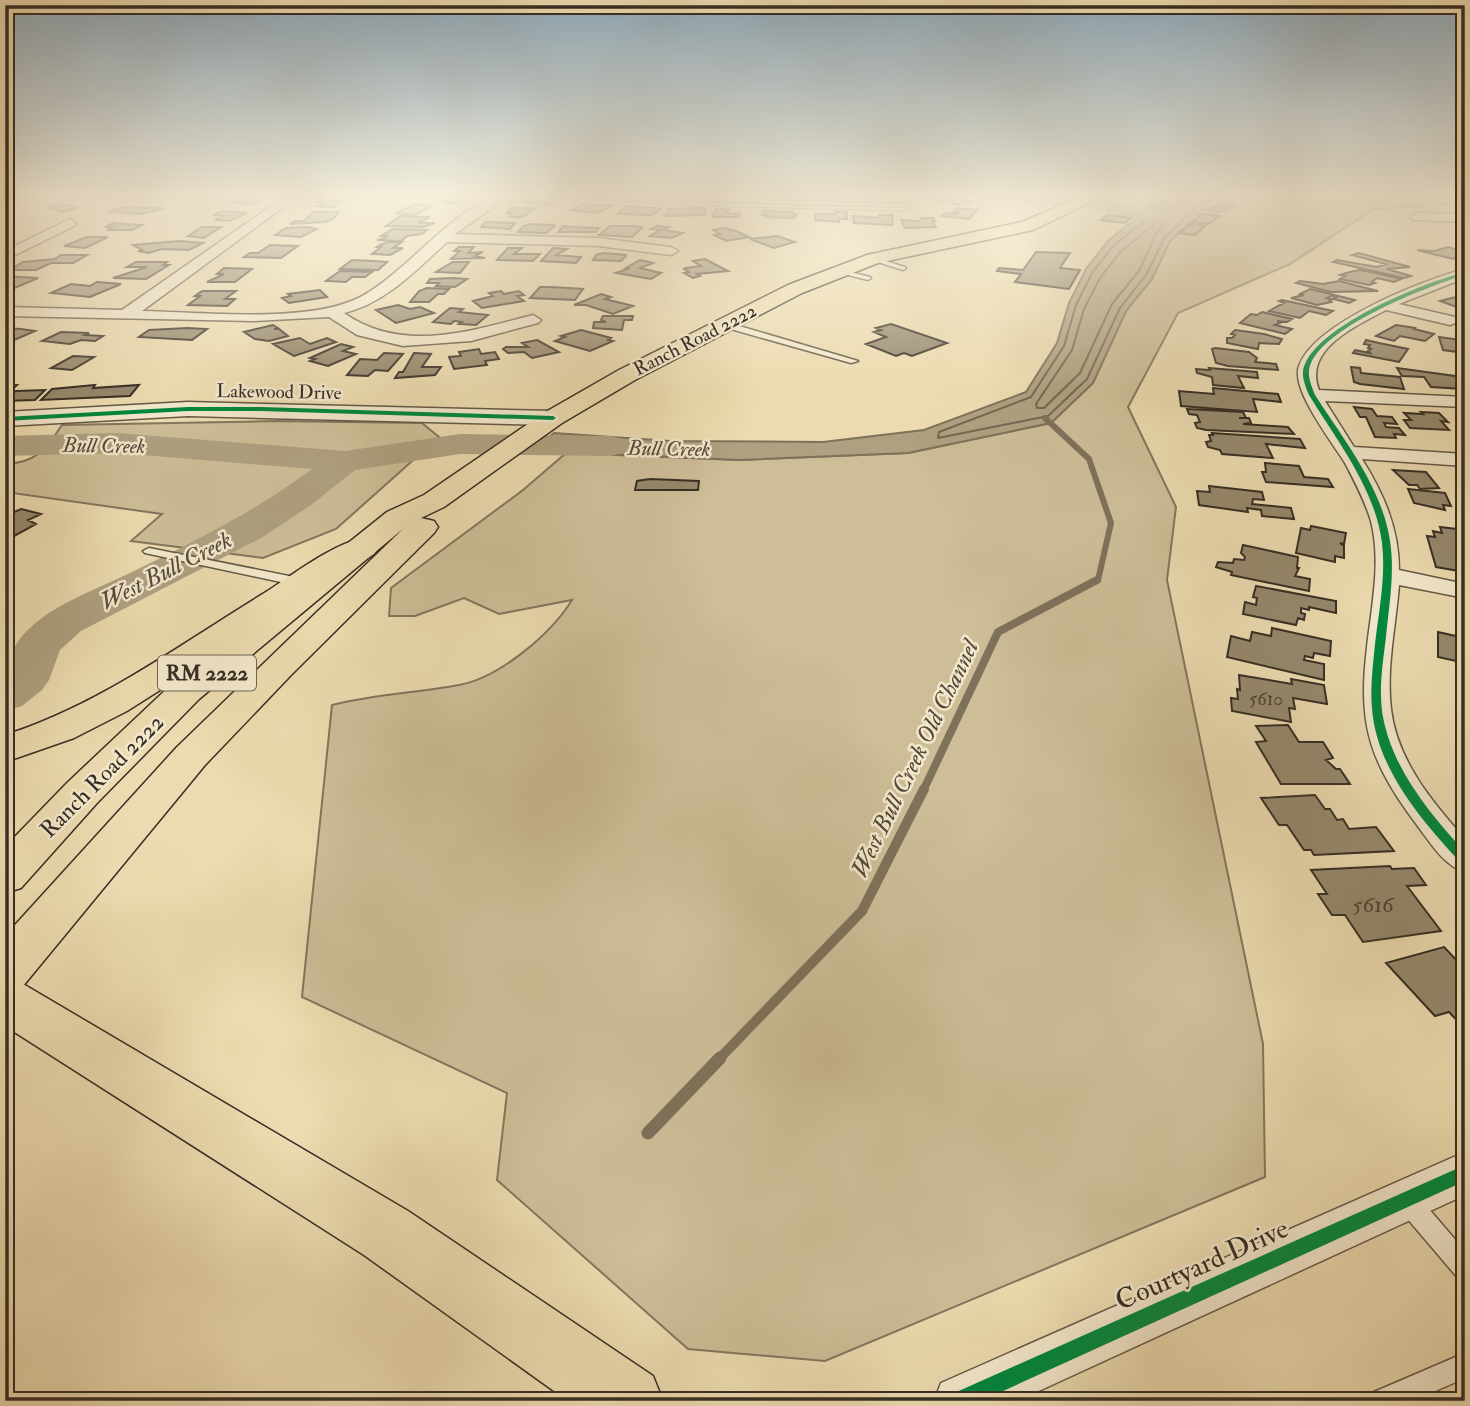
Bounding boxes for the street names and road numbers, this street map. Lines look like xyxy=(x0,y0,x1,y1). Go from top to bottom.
street label: Ranch Road 2222 xyxy=(629,299,761,381)
street label: Lakewood Drive xyxy=(216,379,342,405)
road number: RM 2222 xyxy=(158,656,256,690)
street label: Ranch Road 2222 xyxy=(34,708,170,844)
street label: Courtyard Drive xyxy=(1110,1211,1294,1319)

